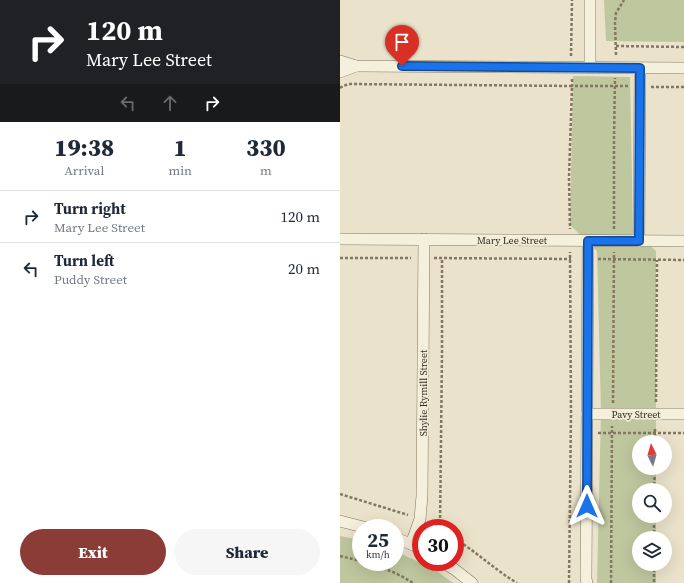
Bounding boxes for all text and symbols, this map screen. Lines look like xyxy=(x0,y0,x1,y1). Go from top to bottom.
text: 120 m xyxy=(86,11,163,49)
icon: right xyxy=(20,16,72,68)
pin xyxy=(385,25,419,66)
icon: arrive xyxy=(391,31,413,53)
text: Mary Lee Street xyxy=(86,47,212,72)
icon: left xyxy=(117,92,139,114)
icon: ahead xyxy=(159,92,181,114)
icon: right xyxy=(201,92,223,114)
text: 19:38 xyxy=(54,131,114,164)
text: 1 xyxy=(174,131,187,164)
text: 330 xyxy=(246,131,286,164)
text: Arrival xyxy=(64,162,104,179)
text: min xyxy=(168,162,192,179)
text: m xyxy=(260,162,272,179)
text: Turn right xyxy=(54,198,126,219)
icon: right xyxy=(20,206,42,228)
text: 120 m xyxy=(280,206,320,227)
text: Mary Lee Street xyxy=(54,219,145,236)
street label: Mary Lee Street xyxy=(477,234,548,247)
text: Turn left xyxy=(54,250,114,271)
icon: left xyxy=(20,258,42,280)
text: 20 m xyxy=(288,258,320,279)
text: Puddy Street xyxy=(54,271,127,288)
street label: Shylie Rymill Street xyxy=(417,349,430,436)
street label: Pavy Street xyxy=(611,408,661,421)
north arrow xyxy=(632,435,672,475)
map controls xyxy=(632,435,672,571)
button: search xyxy=(632,483,672,523)
position arrow xyxy=(566,485,608,527)
speed limit sign: 30 xyxy=(412,519,464,571)
text: 25 xyxy=(367,526,389,554)
button: Exit xyxy=(20,529,166,575)
button: Share xyxy=(174,529,320,575)
button: layers xyxy=(632,531,672,571)
text: km/h xyxy=(366,548,390,561)

